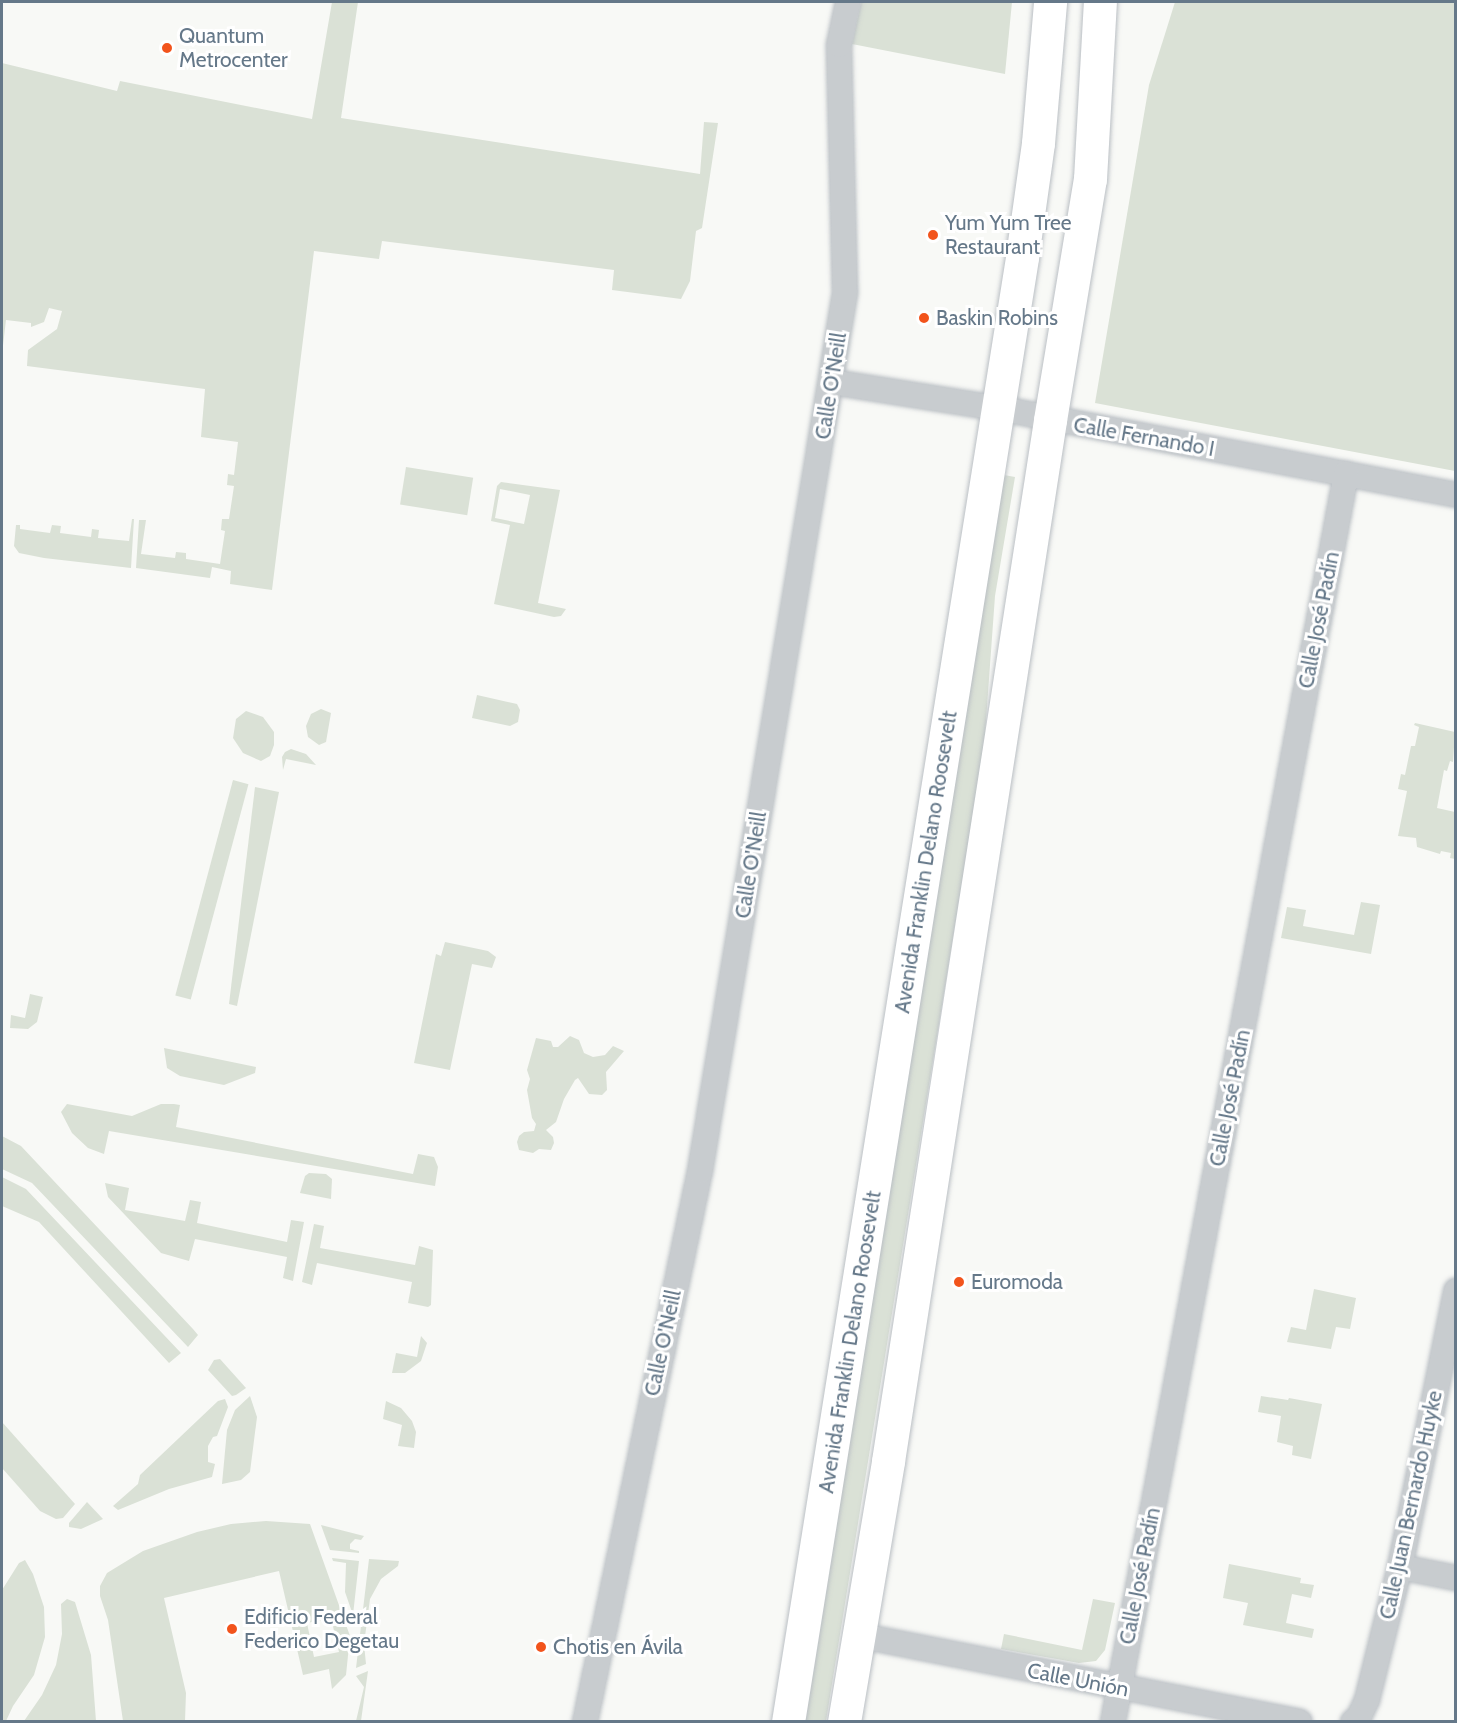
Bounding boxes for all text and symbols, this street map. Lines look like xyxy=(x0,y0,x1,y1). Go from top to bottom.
place label: Quantum Metrocenter xyxy=(179,23,288,73)
marker: Quantum Metrocenter xyxy=(160,41,174,55)
place label: Yum Yum Tree Restaurant xyxy=(945,210,1072,260)
marker: Yum Yum Tree Restaurant xyxy=(926,228,940,242)
place label: Baskin Robins xyxy=(936,305,1058,331)
marker: Baskin Robins xyxy=(917,311,931,325)
street label: Calle O'Neill xyxy=(810,331,852,441)
street label: Calle Fernando I xyxy=(1072,412,1216,462)
street label: Calle José Padín xyxy=(1293,550,1345,690)
street label: Avenida Franklin Delano Roosevelt xyxy=(890,709,962,1015)
street label: Calle O'Neill xyxy=(730,810,772,920)
street label: Calle José Padín xyxy=(1204,1028,1256,1168)
street label: Avenida Franklin Delano Roosevelt xyxy=(814,1189,886,1495)
place label: Euromoda xyxy=(971,1269,1063,1295)
marker: Euromoda xyxy=(952,1275,966,1289)
street label: Calle O'Neill xyxy=(639,1288,687,1398)
street label: Calle Juan Bernardo Huyke xyxy=(1374,1388,1448,1622)
street label: Calle José Padín xyxy=(1114,1506,1166,1646)
place label: Edificio Federal Federico Degetau xyxy=(244,1604,399,1654)
marker: Edificio Federal Federico Degetau xyxy=(225,1622,239,1636)
place label: Chotis en Ávila xyxy=(553,1634,683,1660)
marker: Chotis en Ávila xyxy=(534,1640,548,1654)
street label: Calle Unión xyxy=(1025,1658,1131,1702)

